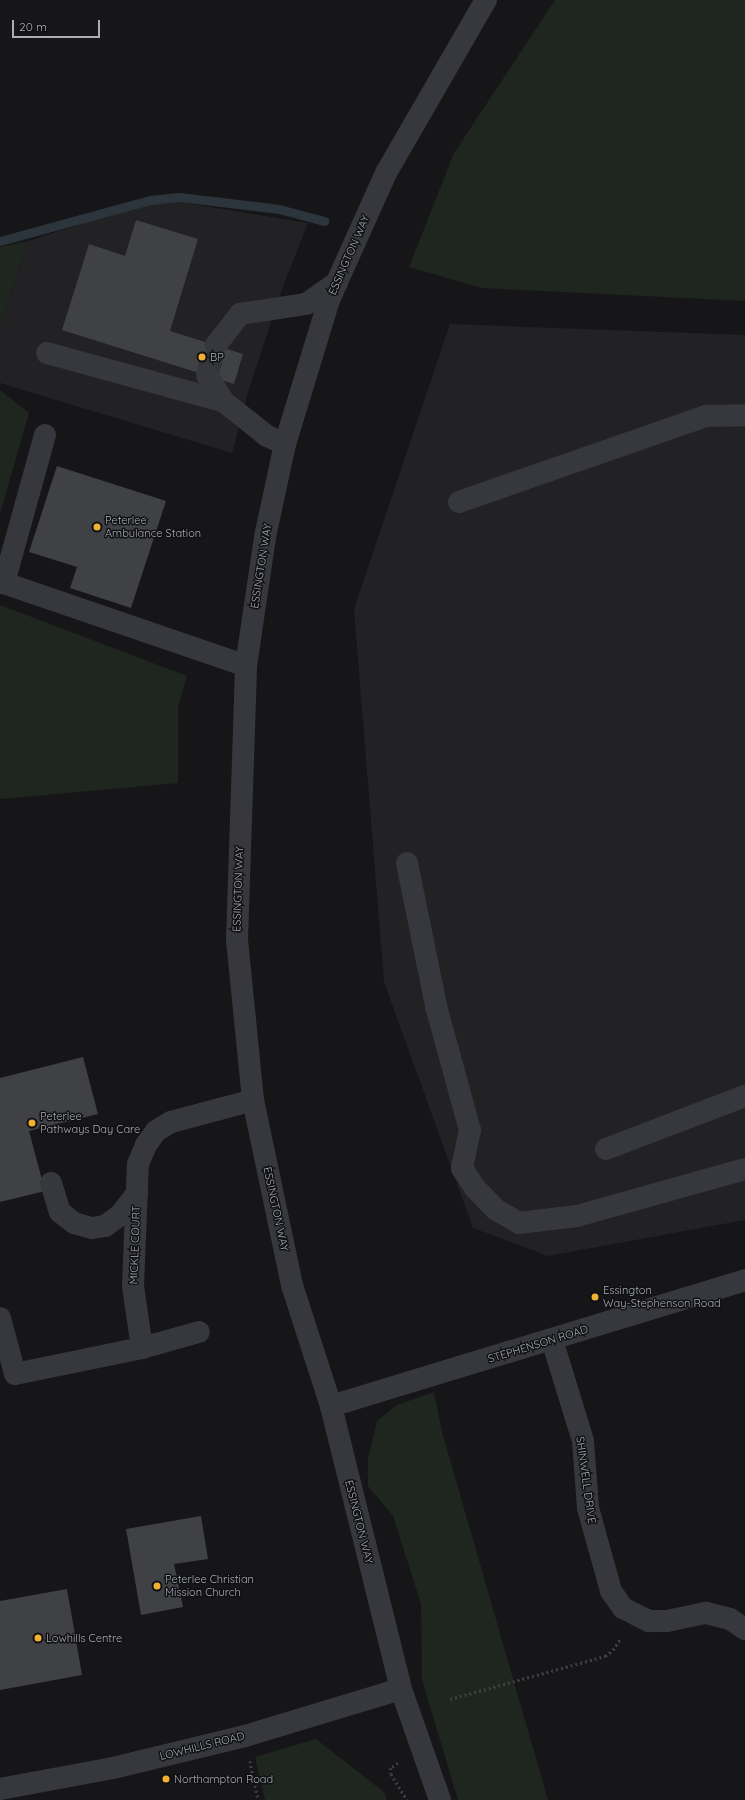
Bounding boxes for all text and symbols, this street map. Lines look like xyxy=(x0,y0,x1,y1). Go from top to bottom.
scale bar xyxy=(14,12,102,38)
text: 20 m xyxy=(19,19,47,34)
street label: ESSINGTON WAY xyxy=(326,213,372,297)
place label: BP xyxy=(210,350,224,364)
marker: BP xyxy=(197,352,207,362)
place label: Peterlee Ambulance Station xyxy=(105,514,201,540)
marker: Peterlee Ambulance Station xyxy=(92,522,102,532)
street label: ESSINGTON WAY xyxy=(248,523,274,609)
street label: ESSINGTON WAY xyxy=(230,846,246,932)
place label: Peterlee Pathways Day Care xyxy=(40,1110,140,1136)
marker: Peterlee Pathways Day Care xyxy=(27,1118,37,1128)
street label: ESSINGTON WAY xyxy=(261,1166,291,1252)
street label: MICKLE COURT xyxy=(127,1205,143,1285)
place label: Essington Way-Stephenson Road xyxy=(603,1284,721,1310)
marker: Essington Way-Stephenson Road xyxy=(590,1292,600,1302)
street label: STEPHENSON ROAD xyxy=(486,1322,590,1366)
street label: SHINWELL DRIVE xyxy=(573,1435,599,1525)
street label: ESSINGTON WAY xyxy=(342,1479,376,1565)
place label: Peterlee Christian Mission Church xyxy=(165,1573,254,1599)
marker: Peterlee Christian Mission Church xyxy=(152,1581,162,1591)
place label: Lowhills Centre xyxy=(46,1631,122,1645)
marker: Lowhills Centre xyxy=(33,1633,43,1643)
street label: LOWHILLS ROAD xyxy=(158,1729,246,1763)
place label: Northampton Road xyxy=(174,1772,273,1786)
marker: Northampton Road xyxy=(161,1774,171,1784)

